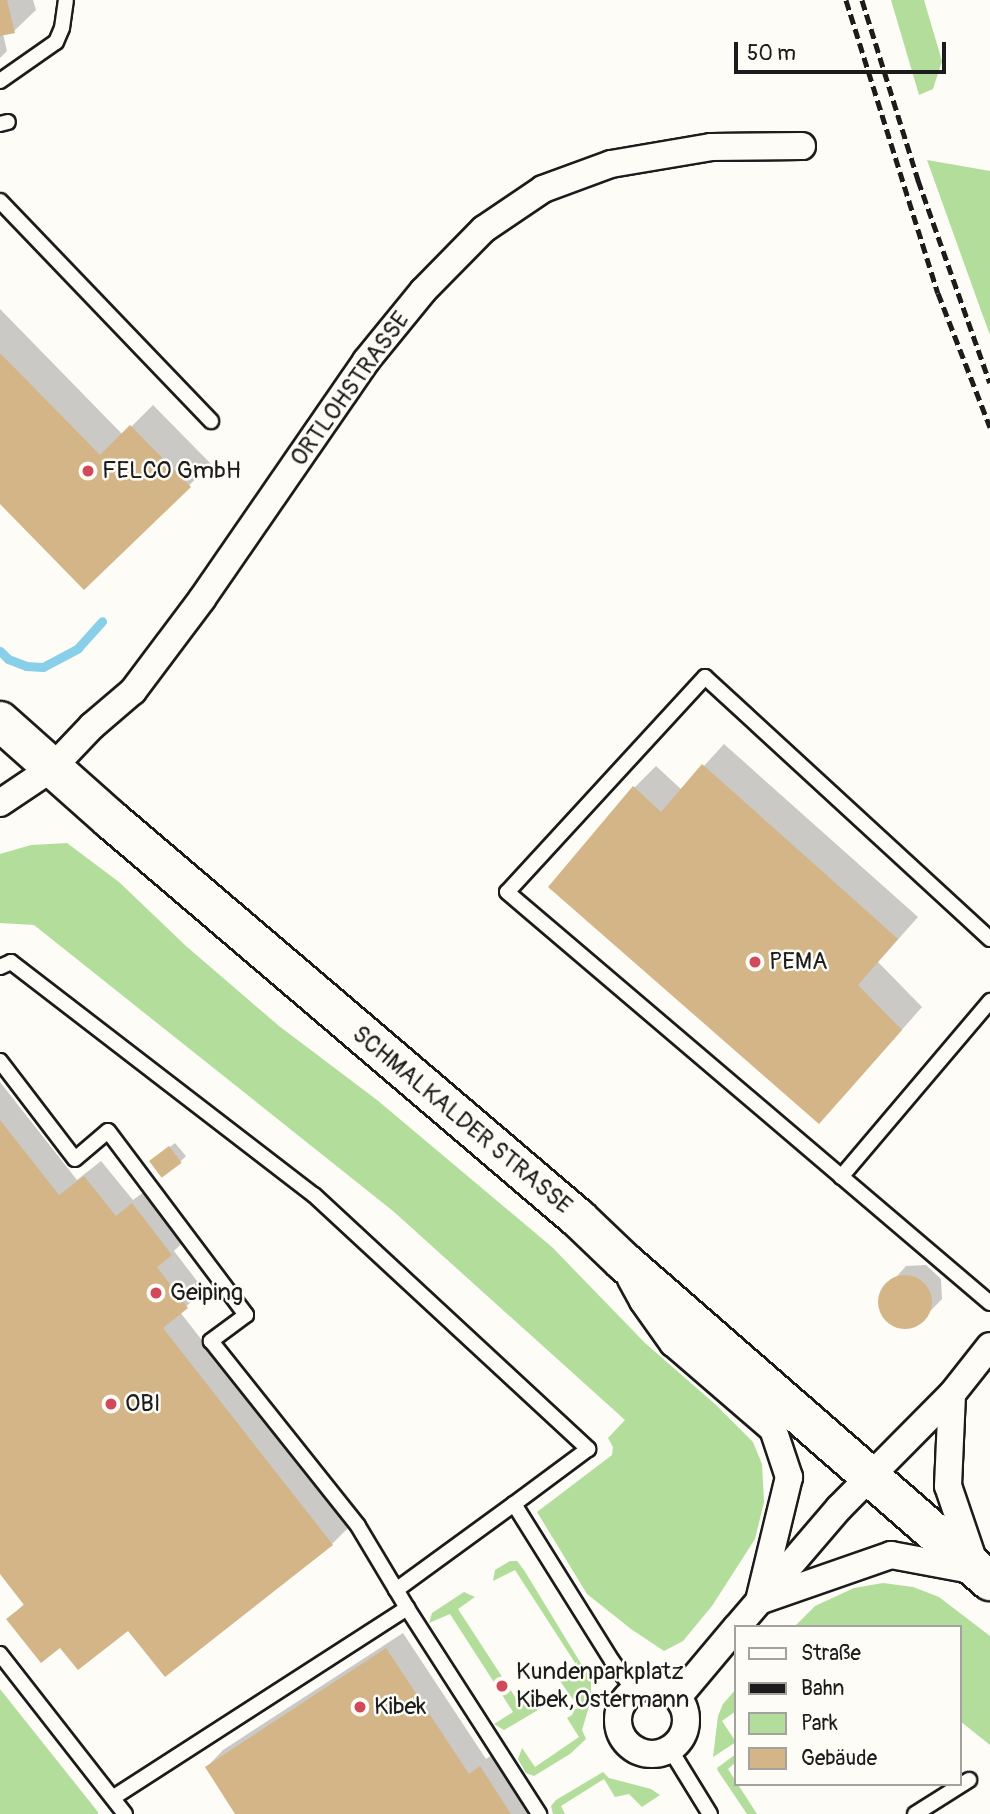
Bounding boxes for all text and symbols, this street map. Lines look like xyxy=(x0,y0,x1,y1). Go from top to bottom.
scale bar xyxy=(738,28,950,72)
text: 50 m xyxy=(747,40,796,67)
street label: ORTLOHSTRASSE xyxy=(284,306,416,472)
place label: FELCO GmbH xyxy=(102,457,241,485)
marker: FELCO GmbH xyxy=(80,463,96,479)
place label: PEMA xyxy=(769,948,828,976)
marker: PEMA xyxy=(747,954,763,970)
street label: SCHMALKALDER STRASSE xyxy=(346,1020,578,1220)
place label: Geiping xyxy=(170,1279,243,1307)
marker: Geiping xyxy=(148,1285,164,1301)
place label: OBI xyxy=(125,1390,161,1418)
marker: OBI xyxy=(103,1396,119,1412)
legend xyxy=(734,1625,962,1786)
text: Straße xyxy=(801,1640,861,1667)
place label: Kundenparkplatz Kibek,Ostermann xyxy=(516,1658,689,1714)
text: Bahn xyxy=(801,1675,844,1702)
marker: Kundenparkplatz Kibek,Ostermann xyxy=(494,1678,510,1694)
place label: Kibek xyxy=(374,1693,426,1721)
marker: Kibek xyxy=(352,1699,368,1715)
text: Park xyxy=(801,1710,838,1737)
text: Gebäude xyxy=(801,1745,877,1772)

